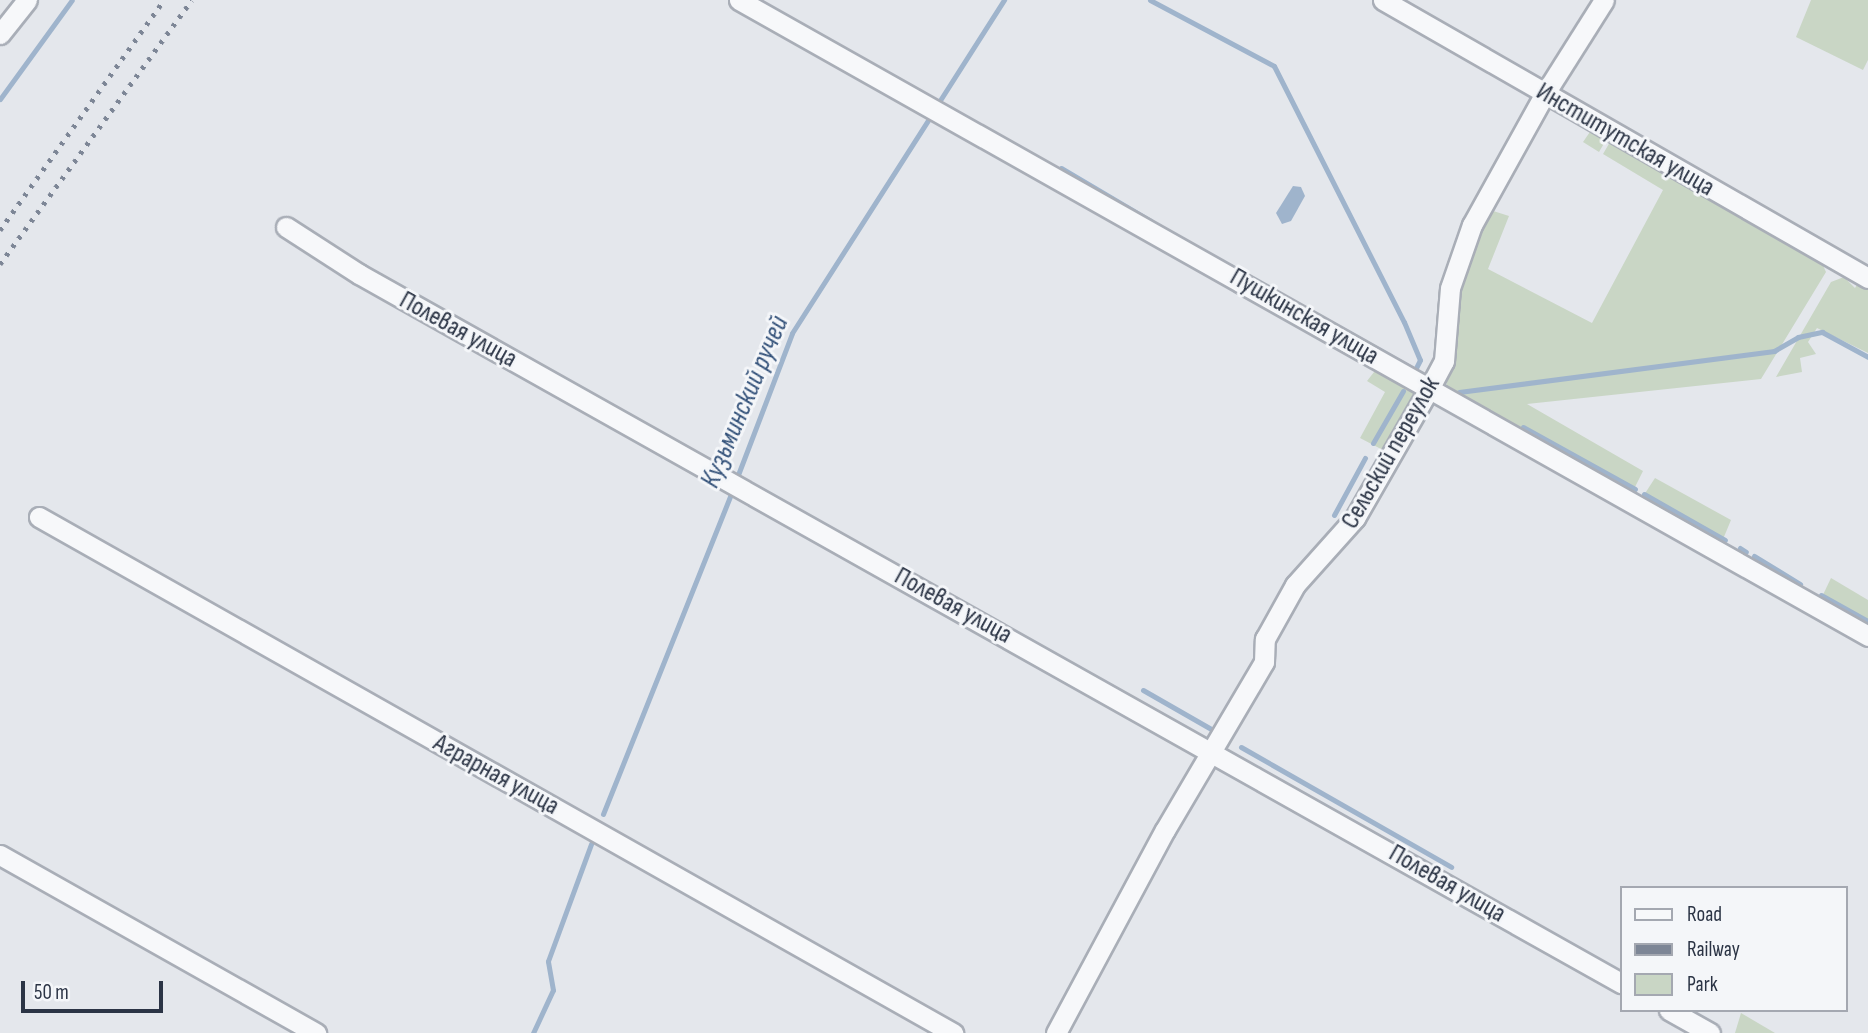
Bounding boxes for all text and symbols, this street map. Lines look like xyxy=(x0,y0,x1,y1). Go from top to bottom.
street label: Институтская улица xyxy=(1530,76,1720,204)
street label: Пушкинская улица xyxy=(1224,262,1384,372)
street label: Полевая улица xyxy=(394,285,522,375)
water label: Кузьминский ручей xyxy=(694,311,796,493)
street label: Сельский переулок xyxy=(1335,371,1447,535)
street label: Полевая улица xyxy=(889,561,1017,651)
street label: Аграрная улица xyxy=(428,728,564,822)
street label: Полевая улица xyxy=(1383,838,1511,930)
legend xyxy=(1619,886,1847,1012)
text: Road xyxy=(1687,902,1722,927)
text: Railway xyxy=(1687,937,1740,962)
scale bar xyxy=(24,967,166,1011)
text: Park xyxy=(1687,972,1718,997)
text: 50 m xyxy=(34,980,69,1005)

